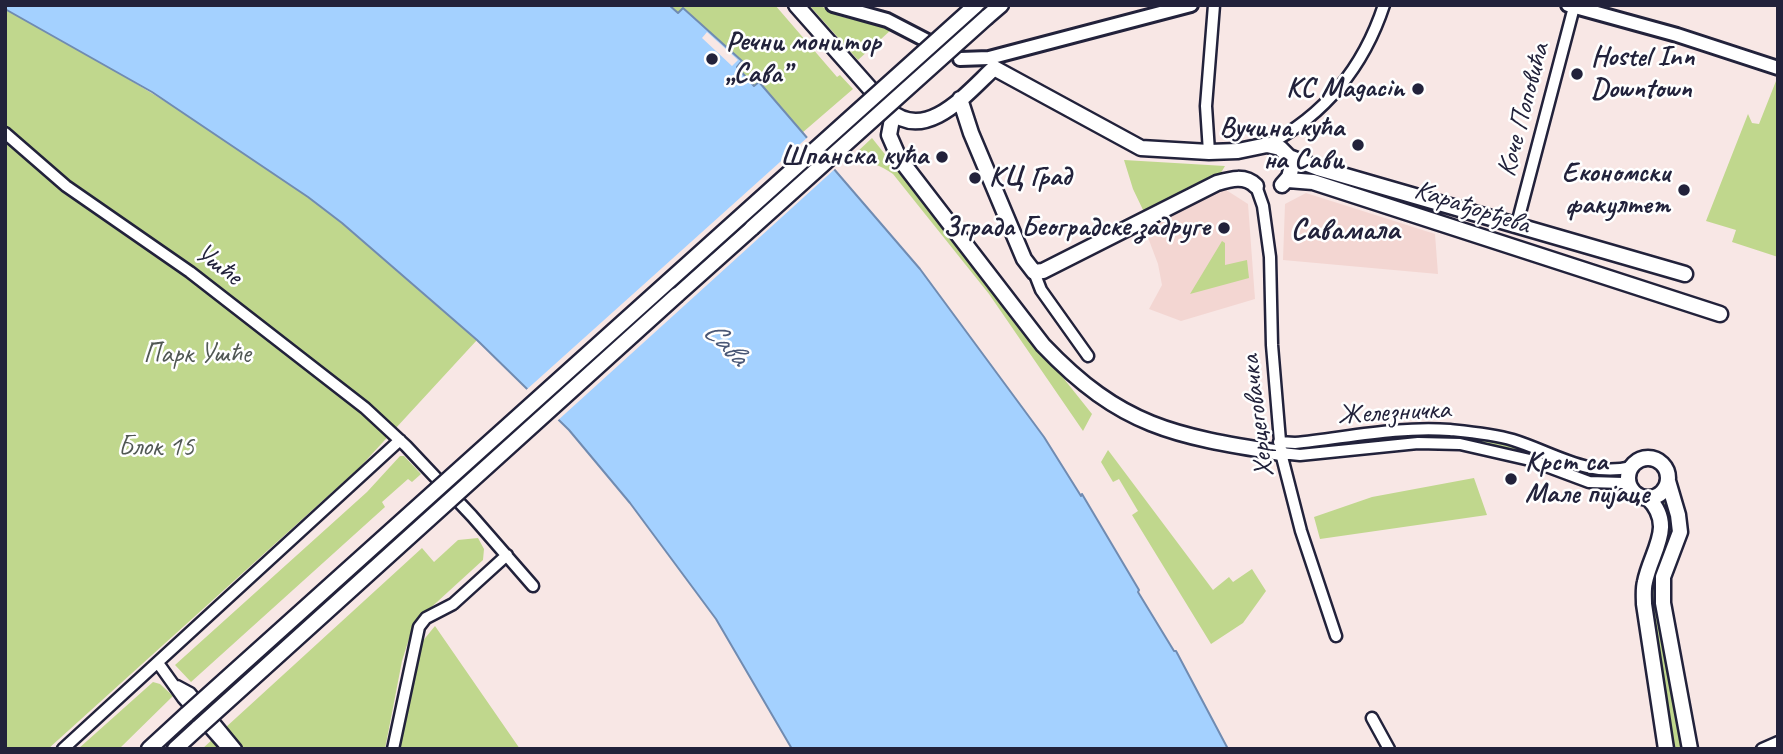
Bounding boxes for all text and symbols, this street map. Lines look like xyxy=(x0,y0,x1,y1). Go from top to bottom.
place label: Речни монитор „Сава” xyxy=(726,26,881,92)
street label: Коче Поповића xyxy=(1490,40,1558,180)
place label: Hostel Inn Downtown xyxy=(1591,41,1694,107)
marker: Речни монитор „Сава” xyxy=(704,51,720,67)
marker: Hostel Inn Downtown xyxy=(1569,66,1585,82)
place label: KC Magacin xyxy=(1286,72,1404,106)
marker: KC Magacin xyxy=(1410,81,1426,97)
place label: Вучина кућа на Сави xyxy=(1219,112,1344,178)
marker: Вучина кућа на Сави xyxy=(1350,137,1366,153)
place label: Шпанска кућа xyxy=(780,140,928,174)
marker: Шпанска кућа xyxy=(934,149,950,165)
place label: Економски факултет xyxy=(1562,157,1670,223)
place label: КЦ Град xyxy=(989,161,1071,195)
marker: КЦ Град xyxy=(967,170,983,186)
street label: Карађорђева xyxy=(1410,174,1534,242)
marker: Економски факултет xyxy=(1676,182,1692,198)
place label: Зграда Београдске задруге xyxy=(943,211,1210,245)
district label: Савамала xyxy=(1291,213,1399,249)
marker: Зграда Београдске задруге xyxy=(1216,220,1232,236)
street label: Ушће xyxy=(188,236,248,294)
water label: Сава xyxy=(695,314,755,374)
park label: Парк Ушће xyxy=(143,338,251,372)
street label: Херцеговачка xyxy=(1234,353,1282,479)
street label: Железничка xyxy=(1337,393,1451,433)
park label: Блок 15 xyxy=(118,431,194,465)
place label: Крст са Мале пијаце xyxy=(1525,446,1650,512)
marker: Крст са Мале пијаце xyxy=(1503,471,1519,487)

